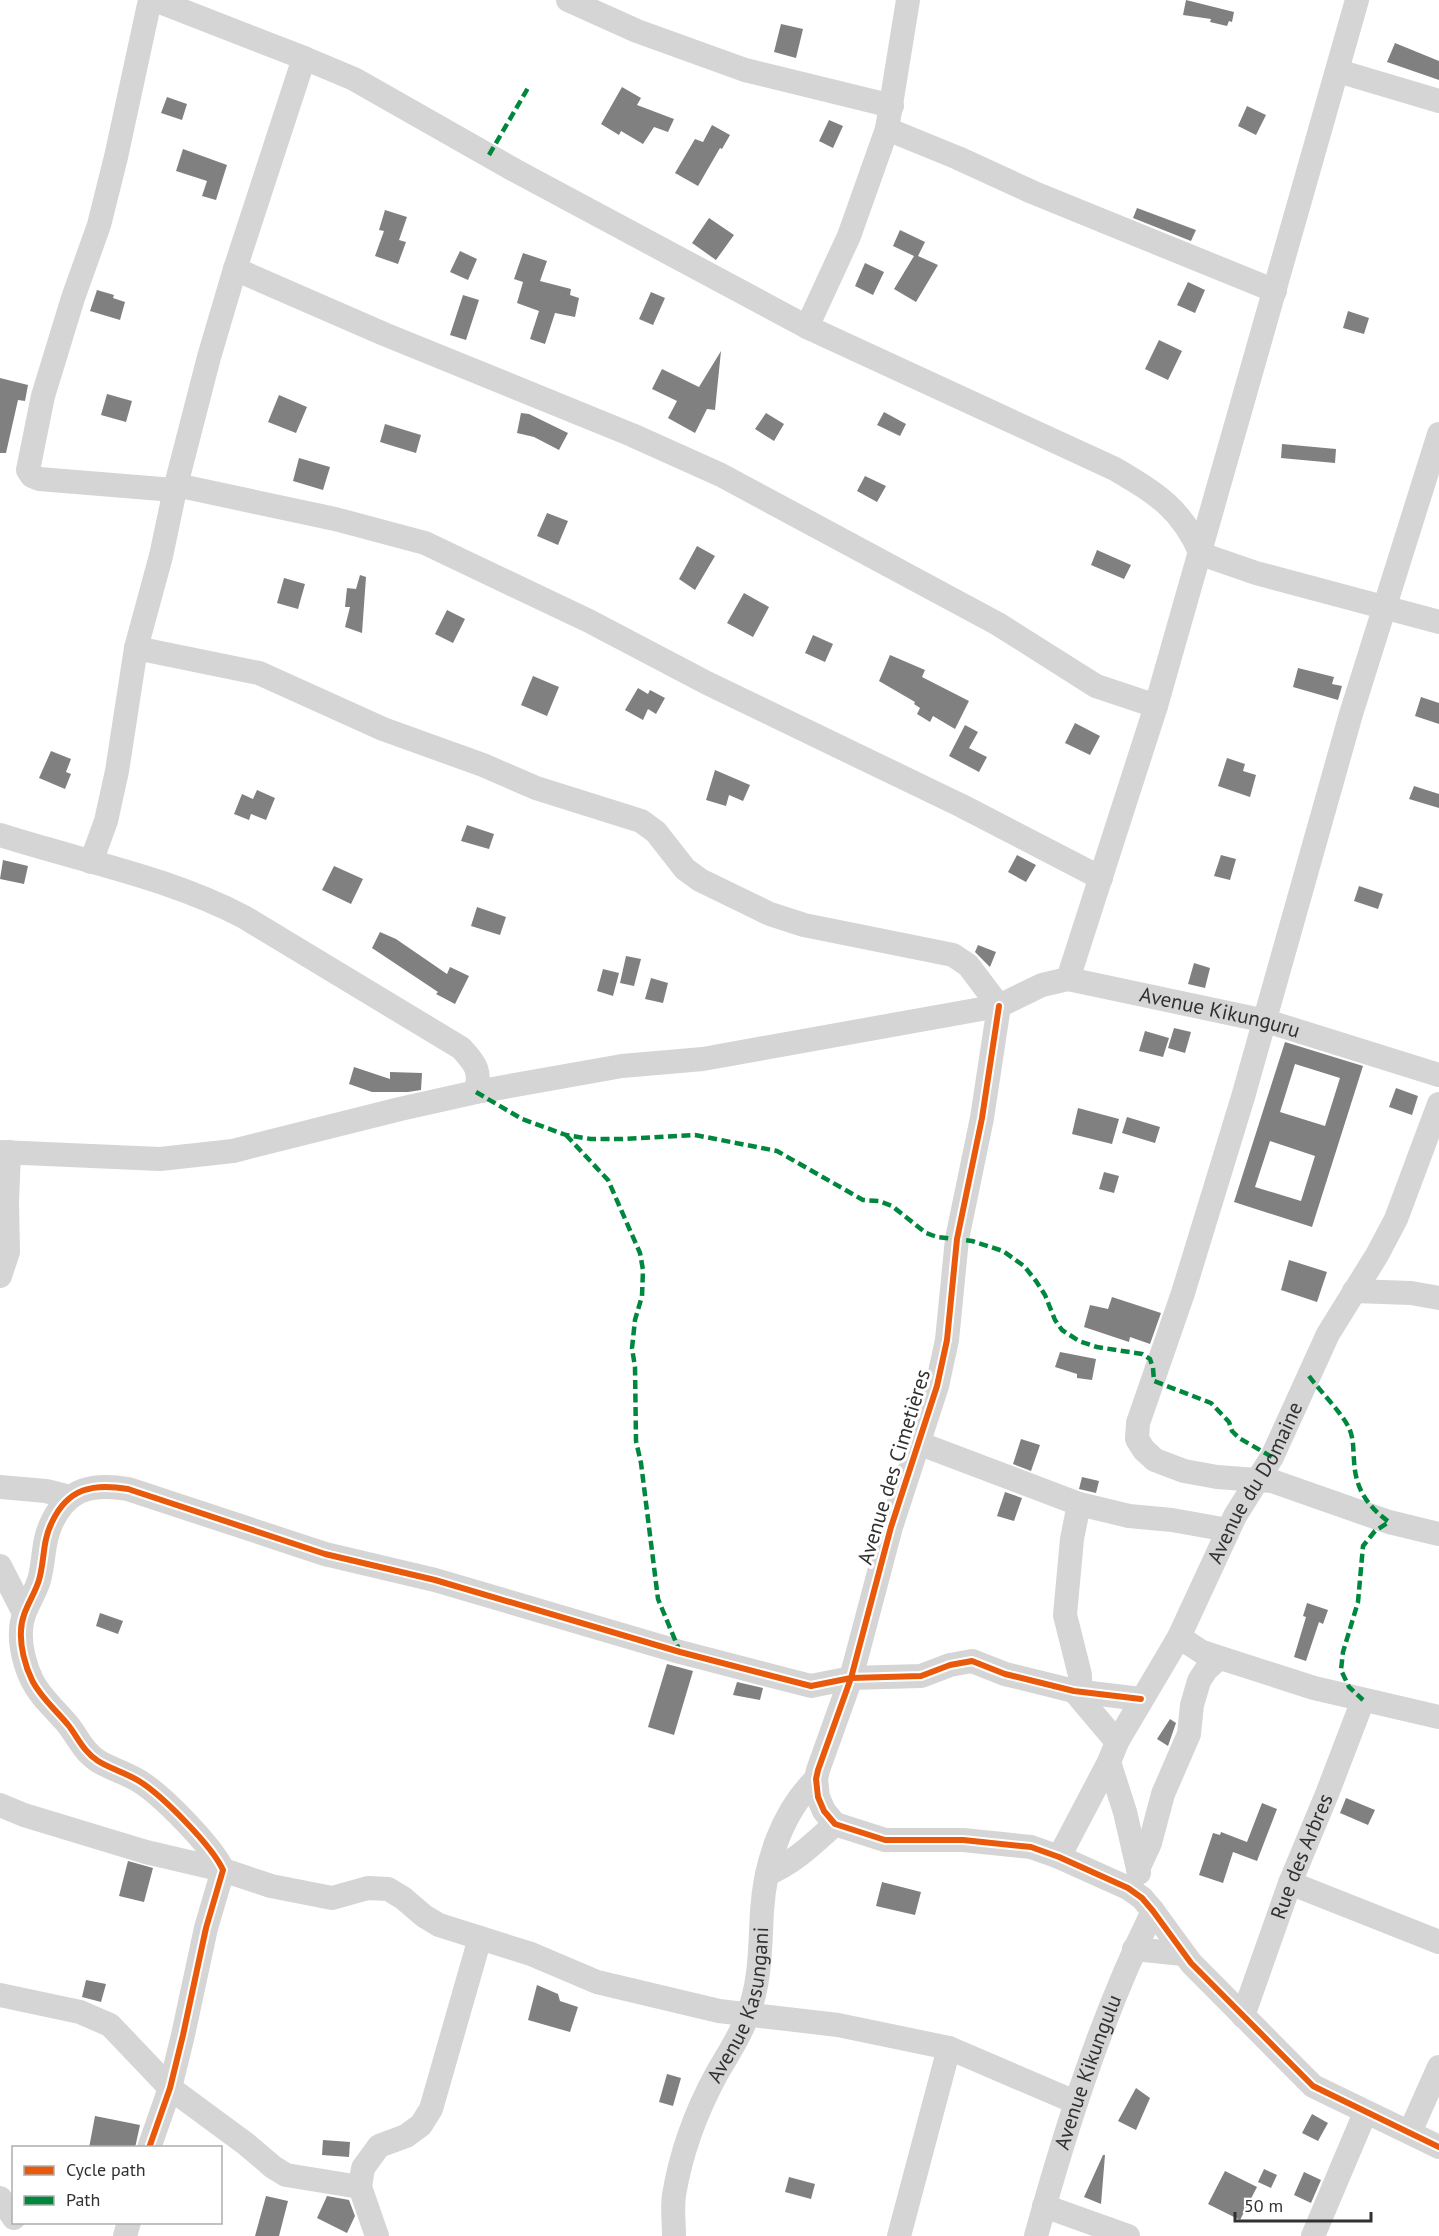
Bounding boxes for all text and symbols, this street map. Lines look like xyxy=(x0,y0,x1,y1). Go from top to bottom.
street label: Avenue Kikunguru xyxy=(1137,981,1304,1044)
street label: Avenue des Cimetières xyxy=(851,1366,936,1568)
street label: Avenue du Domaine xyxy=(1201,1397,1308,1568)
street label: Rue des Arbres xyxy=(1264,1789,1339,1923)
street label: Avenue Kasungani xyxy=(700,1926,774,2087)
street label: Avenue Kikungulu xyxy=(1048,1990,1127,2153)
legend xyxy=(12,2146,222,2224)
text: Cycle path xyxy=(66,2158,146,2181)
scale bar xyxy=(1235,2185,1372,2223)
text: Path xyxy=(66,2188,100,2211)
text: 50 m xyxy=(1244,2194,1283,2217)

